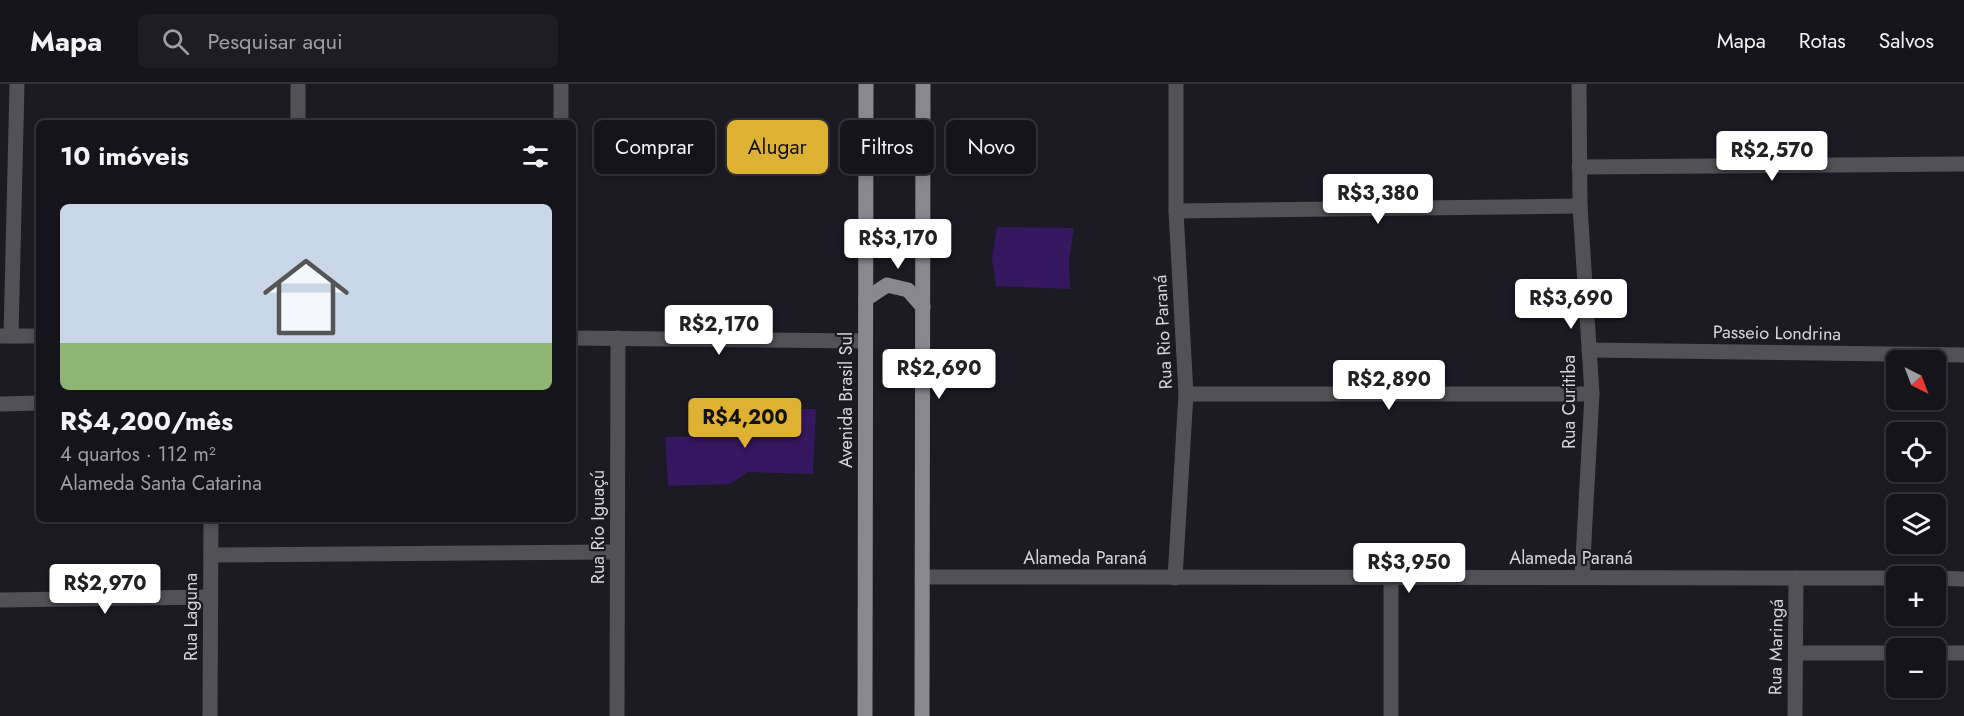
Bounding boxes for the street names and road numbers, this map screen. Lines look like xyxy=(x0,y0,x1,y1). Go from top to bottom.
street label: Rua Rio Paraná xyxy=(1147,274,1179,390)
street label: Passeio Londrina xyxy=(1713,319,1841,347)
street label: Avenida Brasil Sul xyxy=(833,332,859,468)
street label: Rua Curitiba xyxy=(1556,355,1582,449)
street label: Rua Rio Iguaçú xyxy=(585,470,611,584)
street label: Alameda Paraná xyxy=(1023,545,1147,571)
street label: Alameda Paraná xyxy=(1509,545,1633,571)
street label: Rua Laguna xyxy=(178,573,204,661)
street label: Rua Maringá xyxy=(1762,599,1790,695)

